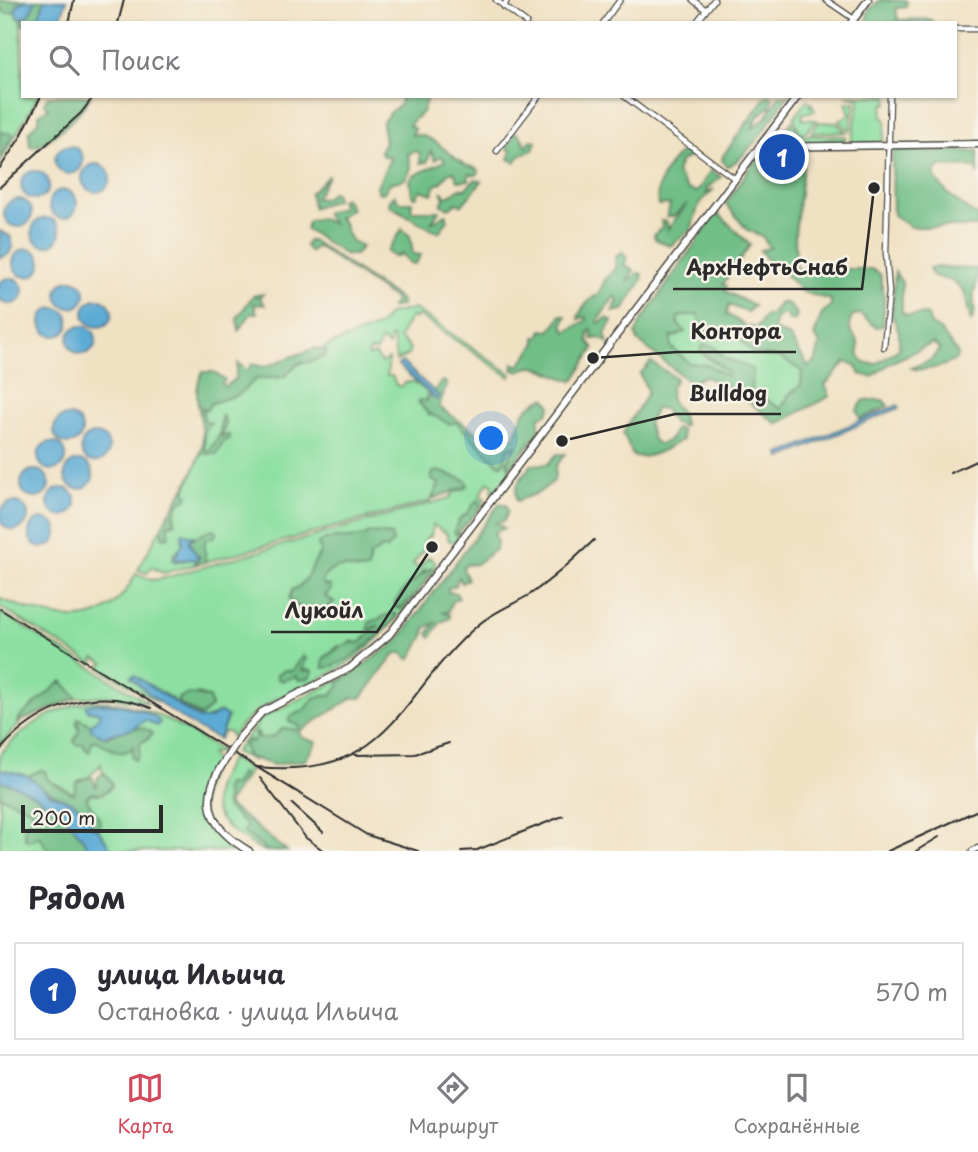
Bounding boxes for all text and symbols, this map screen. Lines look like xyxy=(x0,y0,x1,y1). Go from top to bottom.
search box xyxy=(21,21,957,98)
text: Поиск xyxy=(101,40,180,79)
icon: search xyxy=(45,41,83,79)
pin: 1 xyxy=(759,131,805,183)
callout: АрхНефтьСнаб xyxy=(673,247,862,289)
text: АрхНефтьСнаб xyxy=(685,250,848,282)
callout: Контора xyxy=(677,310,796,352)
text: Контора xyxy=(690,314,782,346)
callout: Bulldog xyxy=(675,372,781,414)
text: Bulldog xyxy=(689,376,767,408)
your location xyxy=(474,421,508,455)
callout: Лукойл xyxy=(271,590,377,632)
text: Лукойл xyxy=(285,593,364,625)
scale bar xyxy=(21,802,163,834)
text: 200 m xyxy=(32,803,95,831)
text: Рядом xyxy=(28,874,126,919)
text: улица Ильича xyxy=(97,954,285,993)
text: 1 xyxy=(48,974,59,1009)
text: 570 m xyxy=(875,974,948,1009)
text: Остановка · улица Ильича xyxy=(97,993,398,1028)
tab: Карта xyxy=(118,1069,173,1139)
tab: Маршрут xyxy=(408,1069,498,1139)
tab: Сохранённые xyxy=(733,1069,860,1139)

